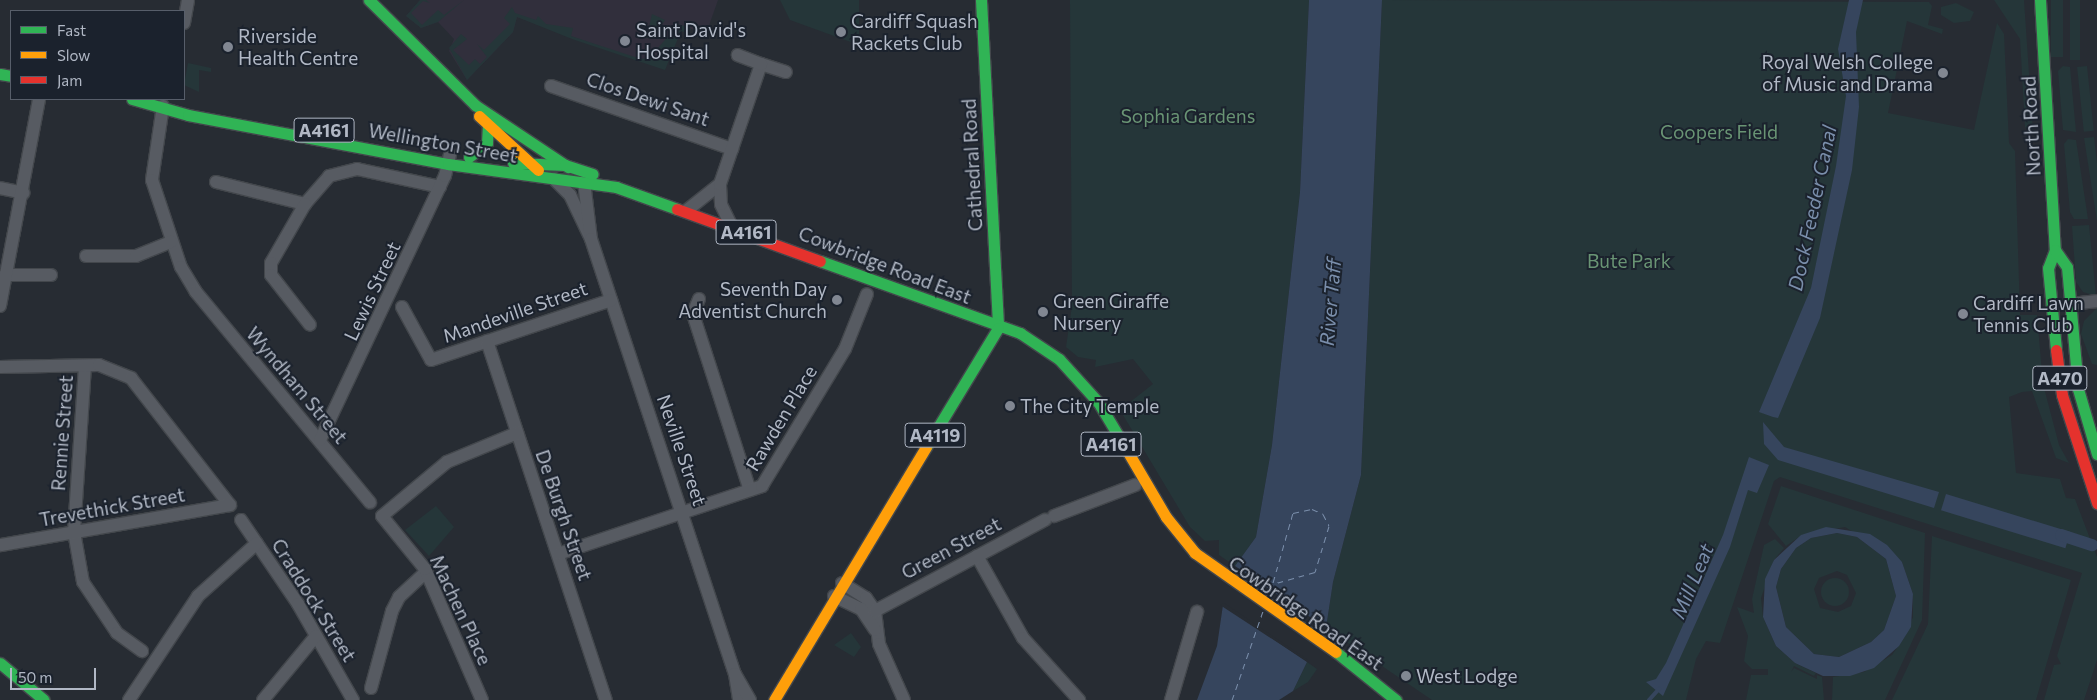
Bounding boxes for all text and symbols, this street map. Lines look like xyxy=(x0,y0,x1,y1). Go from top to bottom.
legend xyxy=(10,10,185,100)
place label: Cardiff Squash Rackets Club xyxy=(851,10,978,54)
place label: Saint David's Hospital xyxy=(636,19,746,63)
text: Fast xyxy=(57,21,86,39)
place label: Riverside Health Centre xyxy=(238,25,358,69)
marker: Cardiff Squash Rackets Club xyxy=(835,26,847,38)
marker: Saint David's Hospital xyxy=(618,34,632,48)
marker: Riverside Health Centre xyxy=(222,41,234,53)
text: Slow xyxy=(57,46,90,64)
place label: Royal Welsh College of Music and Drama xyxy=(1762,51,1933,95)
street label: Clos Dewi Sant xyxy=(584,67,712,131)
marker: Royal Welsh College of Music and Drama xyxy=(1937,67,1949,79)
text: Jam xyxy=(57,71,82,89)
street label: North Road xyxy=(2017,75,2045,177)
street label: Cathedral Road xyxy=(957,98,987,232)
park label: Sophia Gardens xyxy=(1121,105,1255,127)
road number: A4161 xyxy=(293,114,355,146)
street label: Wellington Street xyxy=(367,119,519,167)
park label: Coopers Field xyxy=(1660,121,1778,143)
water label: Dock Feeder Canal xyxy=(1783,123,1841,293)
road number: A4161 xyxy=(715,216,777,248)
street label: Cowbridge Road East xyxy=(795,222,975,308)
street label: Lewis Street xyxy=(339,238,405,344)
park label: Bute Park xyxy=(1587,250,1671,272)
water label: River Taff xyxy=(1314,257,1346,347)
street label: Mandeville Street xyxy=(440,277,590,347)
place label: Seventh Day Adventist Church xyxy=(678,278,827,322)
place label: Green Giraffe Nursery xyxy=(1053,290,1169,334)
place label: Cardiff Lawn Tennis Club xyxy=(1973,292,2084,336)
marker: Seventh Day Adventist Church xyxy=(831,294,843,306)
marker: Green Giraffe Nursery xyxy=(1037,306,1049,318)
marker: Cardiff Lawn Tennis Club xyxy=(1957,308,1969,320)
street label: Wyndham Street xyxy=(242,322,352,448)
street label: Rawden Place xyxy=(741,361,821,475)
road number: A470 xyxy=(2031,362,2089,393)
street label: Rennie Street xyxy=(47,374,77,492)
street label: Neville Street xyxy=(652,392,712,508)
place label: The City Temple xyxy=(1020,395,1159,417)
marker: The City Temple xyxy=(1004,400,1016,412)
road number: A4119 xyxy=(904,420,966,450)
road number: A4161 xyxy=(1080,428,1142,459)
street label: De Burgh Street xyxy=(531,447,597,583)
street label: Trevethick Street xyxy=(37,483,187,531)
street label: Green Street xyxy=(897,512,1005,584)
street label: Craddock Street xyxy=(267,534,361,666)
water label: Mill Leat xyxy=(1666,540,1718,622)
street label: Machen Place xyxy=(426,551,496,669)
street label: Cowbridge Road East xyxy=(1224,551,1388,675)
scale bar xyxy=(12,658,99,690)
place label: West Lodge xyxy=(1416,665,1517,687)
text: 50 m xyxy=(18,668,52,686)
marker: West Lodge xyxy=(1400,670,1412,682)

